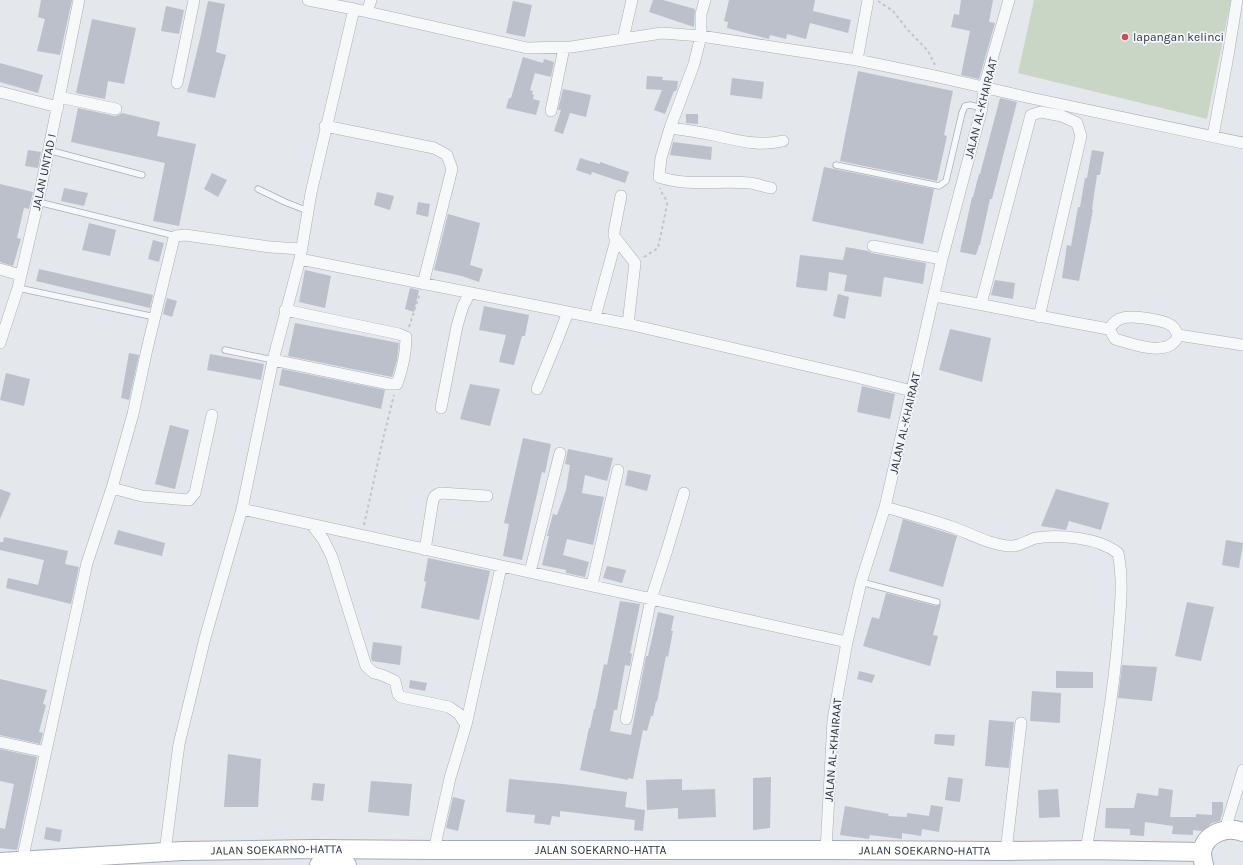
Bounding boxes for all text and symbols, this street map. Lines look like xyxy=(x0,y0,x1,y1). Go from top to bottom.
place label: lapangan kelinci xyxy=(1133,30,1224,44)
marker: lapangan kelinci xyxy=(1120,32,1130,42)
street label: JALAN AL-KHAIRAAT xyxy=(962,56,1000,160)
street label: JALAN UNTAD I xyxy=(29,132,59,212)
street label: JALAN AL-KHAIRAAT xyxy=(886,371,924,475)
street label: JALAN AL-KHAIRAAT xyxy=(821,697,845,803)
street label: JALAN SOEKARNO-HATTA xyxy=(211,842,343,858)
street label: JALAN SOEKARNO-HATTA xyxy=(535,843,667,857)
street label: JALAN SOEKARNO-HATTA xyxy=(859,843,991,858)

